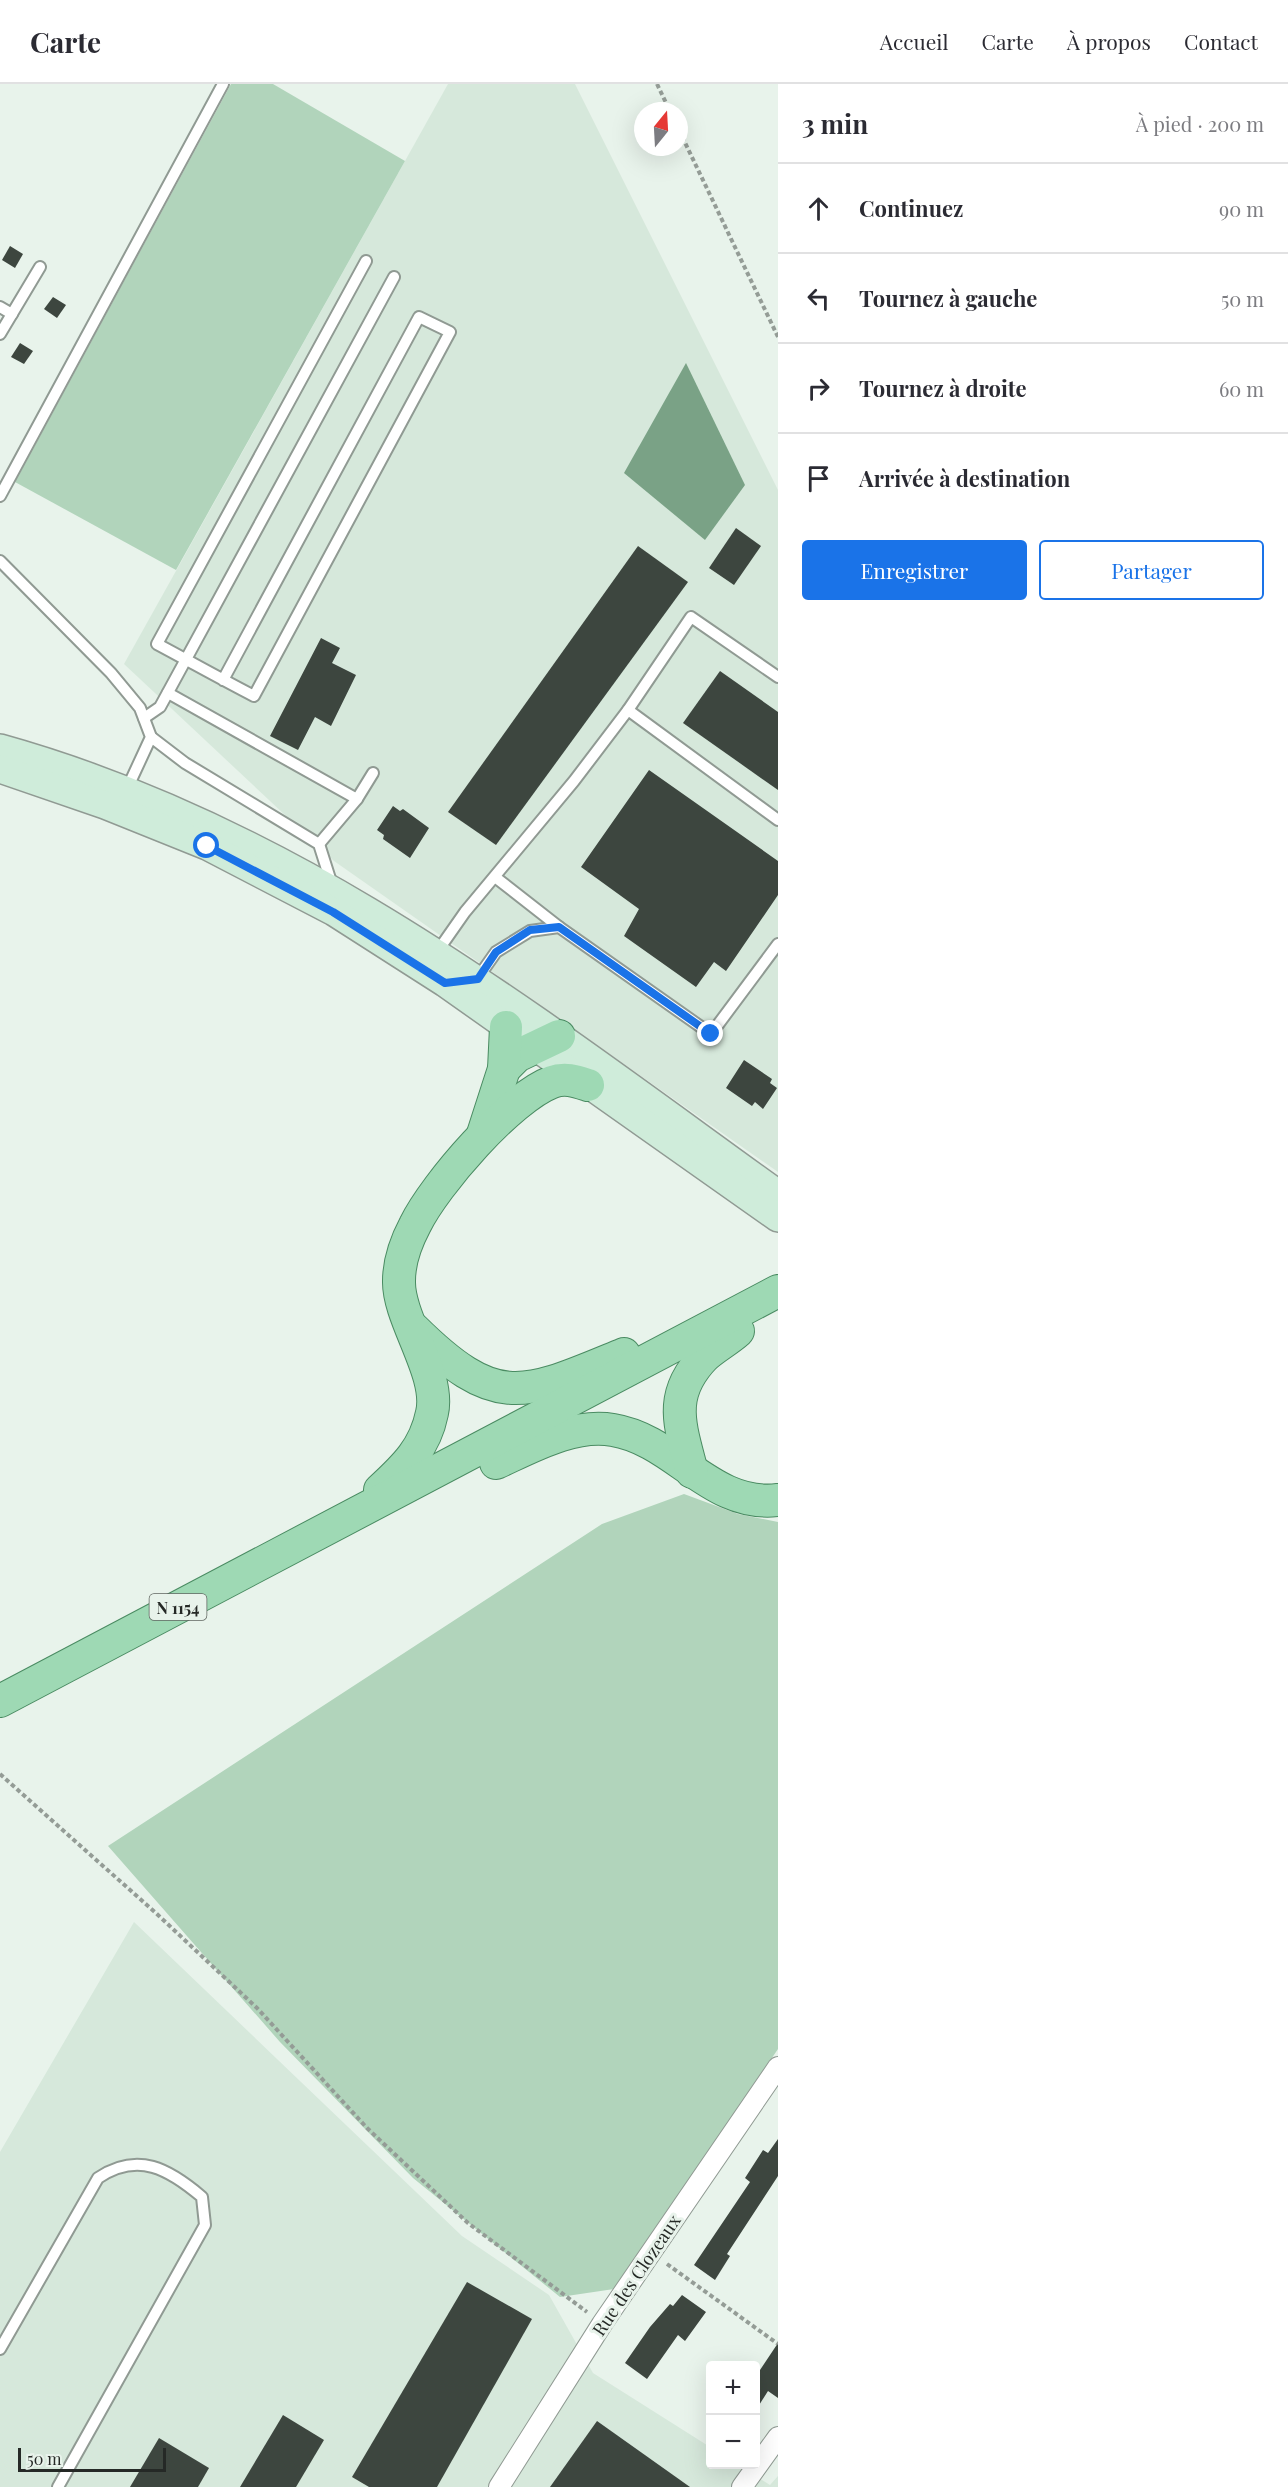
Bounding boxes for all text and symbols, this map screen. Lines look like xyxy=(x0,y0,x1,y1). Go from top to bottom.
text: Carte xyxy=(30,23,101,60)
text: Accueil xyxy=(880,27,948,55)
text: Carte xyxy=(981,27,1034,55)
text: À propos xyxy=(1067,27,1151,55)
text: Contact xyxy=(1184,27,1258,55)
north arrow xyxy=(634,102,688,156)
text: 3 min xyxy=(802,106,868,141)
text: À pied · 200 m xyxy=(1136,110,1264,137)
icon: ahead xyxy=(802,192,835,225)
text: Continuez xyxy=(859,193,963,223)
text: 90 m xyxy=(1219,195,1264,222)
icon: left xyxy=(802,282,835,315)
text: Tournez à gauche xyxy=(859,283,1037,313)
text: 50 m xyxy=(1221,285,1264,312)
icon: right xyxy=(802,372,835,405)
text: Tournez à droite xyxy=(859,373,1027,403)
text: 60 m xyxy=(1219,375,1264,402)
icon: arrive xyxy=(802,462,835,495)
text: Arrivée à destination xyxy=(859,463,1070,493)
button: Enregistrer xyxy=(802,540,1027,600)
button: Partager xyxy=(1039,540,1264,600)
route start xyxy=(193,832,219,858)
route end xyxy=(697,1020,723,1046)
road number: N 1154 xyxy=(150,1594,207,1620)
street label: Rue des Clozeaux xyxy=(586,2209,686,2340)
map controls xyxy=(706,2361,760,2469)
button: + xyxy=(706,2361,760,2415)
button: − xyxy=(706,2415,760,2469)
scale bar xyxy=(18,2445,166,2472)
text: 50 m xyxy=(27,2448,61,2469)

